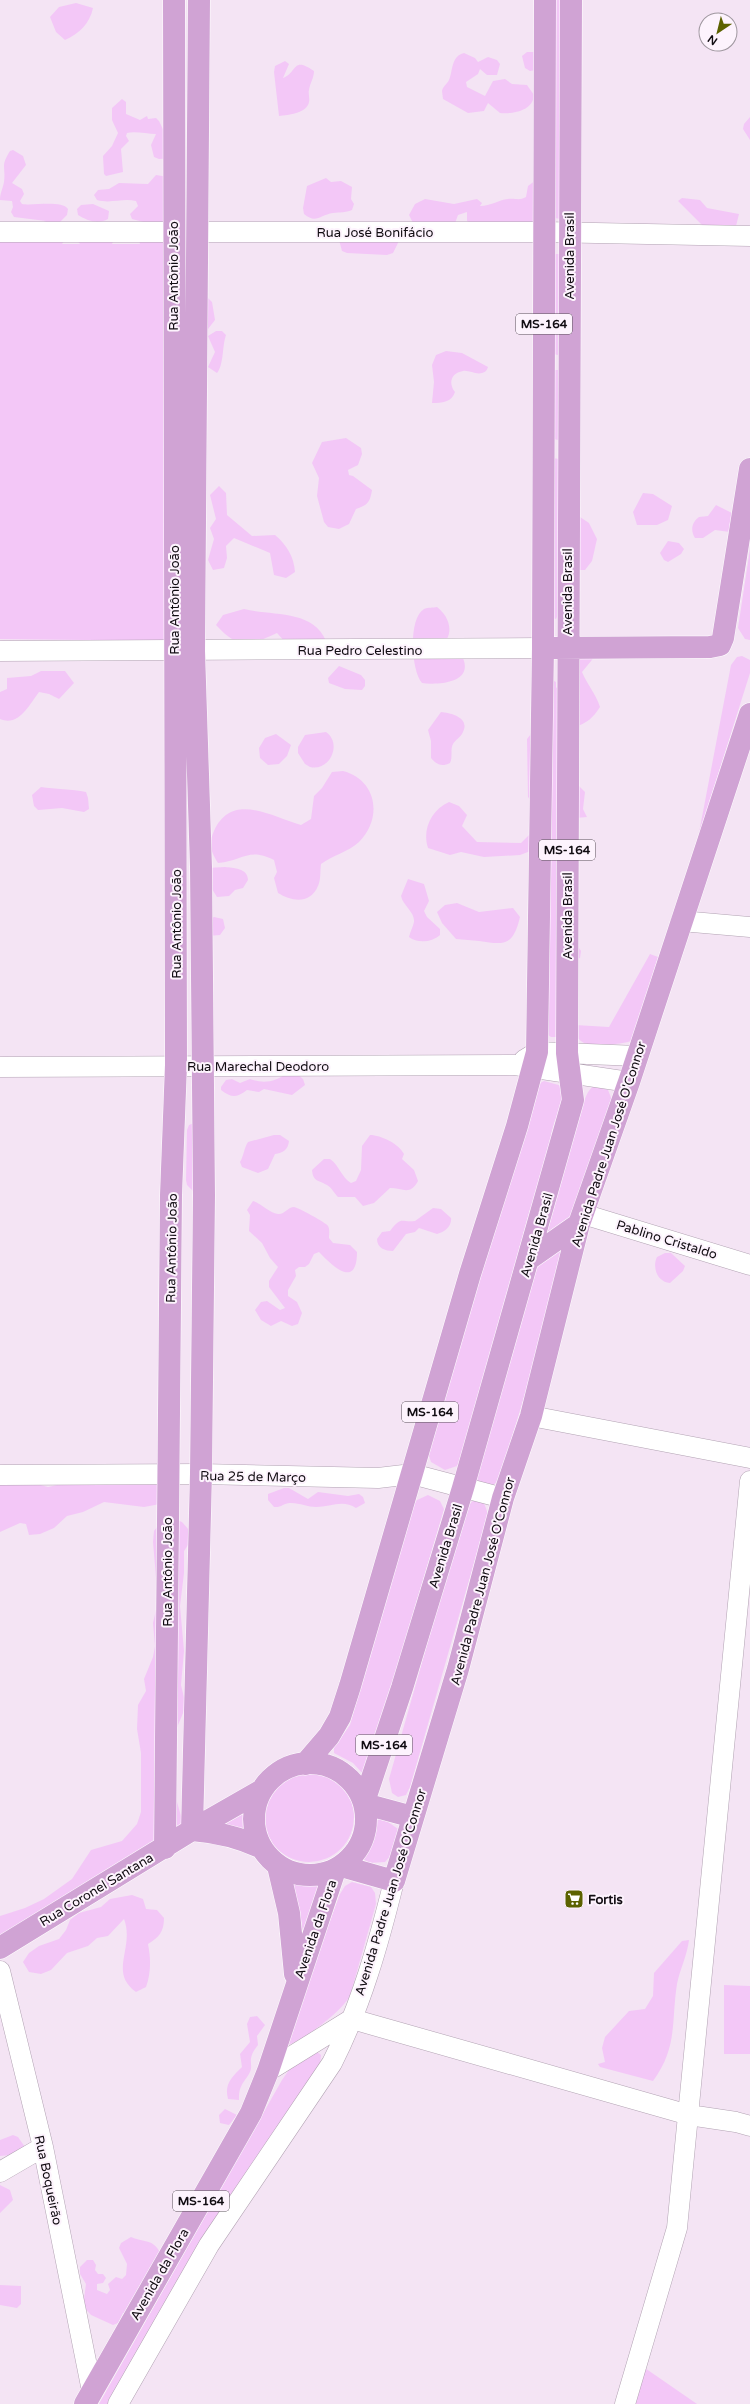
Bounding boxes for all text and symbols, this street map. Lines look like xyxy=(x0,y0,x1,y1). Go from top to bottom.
north arrow xyxy=(698,12,738,52)
text: N xyxy=(705,32,720,48)
street label: Avenida Brasil xyxy=(562,212,578,300)
street label: Rua Antônio João xyxy=(166,221,182,331)
street label: Rua José Bonifácio xyxy=(317,225,434,241)
road number: MS-164 xyxy=(516,314,572,334)
street label: Rua Antônio João xyxy=(167,545,183,655)
street label: Avenida Brasil xyxy=(560,548,576,636)
street label: Rua Pedro Celestino xyxy=(297,643,423,659)
road number: MS-164 xyxy=(539,840,595,860)
street label: Rua Antônio João xyxy=(169,869,185,979)
street label: Avenida Brasil xyxy=(560,872,576,960)
street label: Avenida Padre Juan José O'Connor xyxy=(568,1039,650,1249)
street label: Rua Marechal Deodoro xyxy=(187,1059,329,1075)
street label: Avenida Brasil xyxy=(517,1191,557,1279)
street label: Rua Antônio João xyxy=(163,1193,181,1303)
street label: Pablino Cristaldo xyxy=(614,1217,719,1263)
road number: MS-164 xyxy=(402,1402,458,1422)
street label: Rua 25 de Março xyxy=(200,1468,306,1486)
street label: Avenida Padre Juan José O'Connor xyxy=(447,1475,519,1687)
street label: Avenida Brasil xyxy=(426,1502,466,1590)
street label: Rua Antônio João xyxy=(160,1517,176,1627)
road number: MS-164 xyxy=(356,1735,412,1755)
street label: Avenida Padre Juan José O'Connor xyxy=(352,1787,430,1998)
street label: Rua Coronel Santana xyxy=(37,1850,156,1930)
street label: Avenida da Flora xyxy=(292,1878,340,1981)
supermarket icon: Fortis xyxy=(563,1888,585,1910)
place label: Fortis xyxy=(588,1892,623,1908)
street label: Rua Boqueirão xyxy=(31,2134,65,2227)
road number: MS-164 xyxy=(173,2191,229,2211)
street label: Avenida da Flora xyxy=(127,2226,193,2323)

